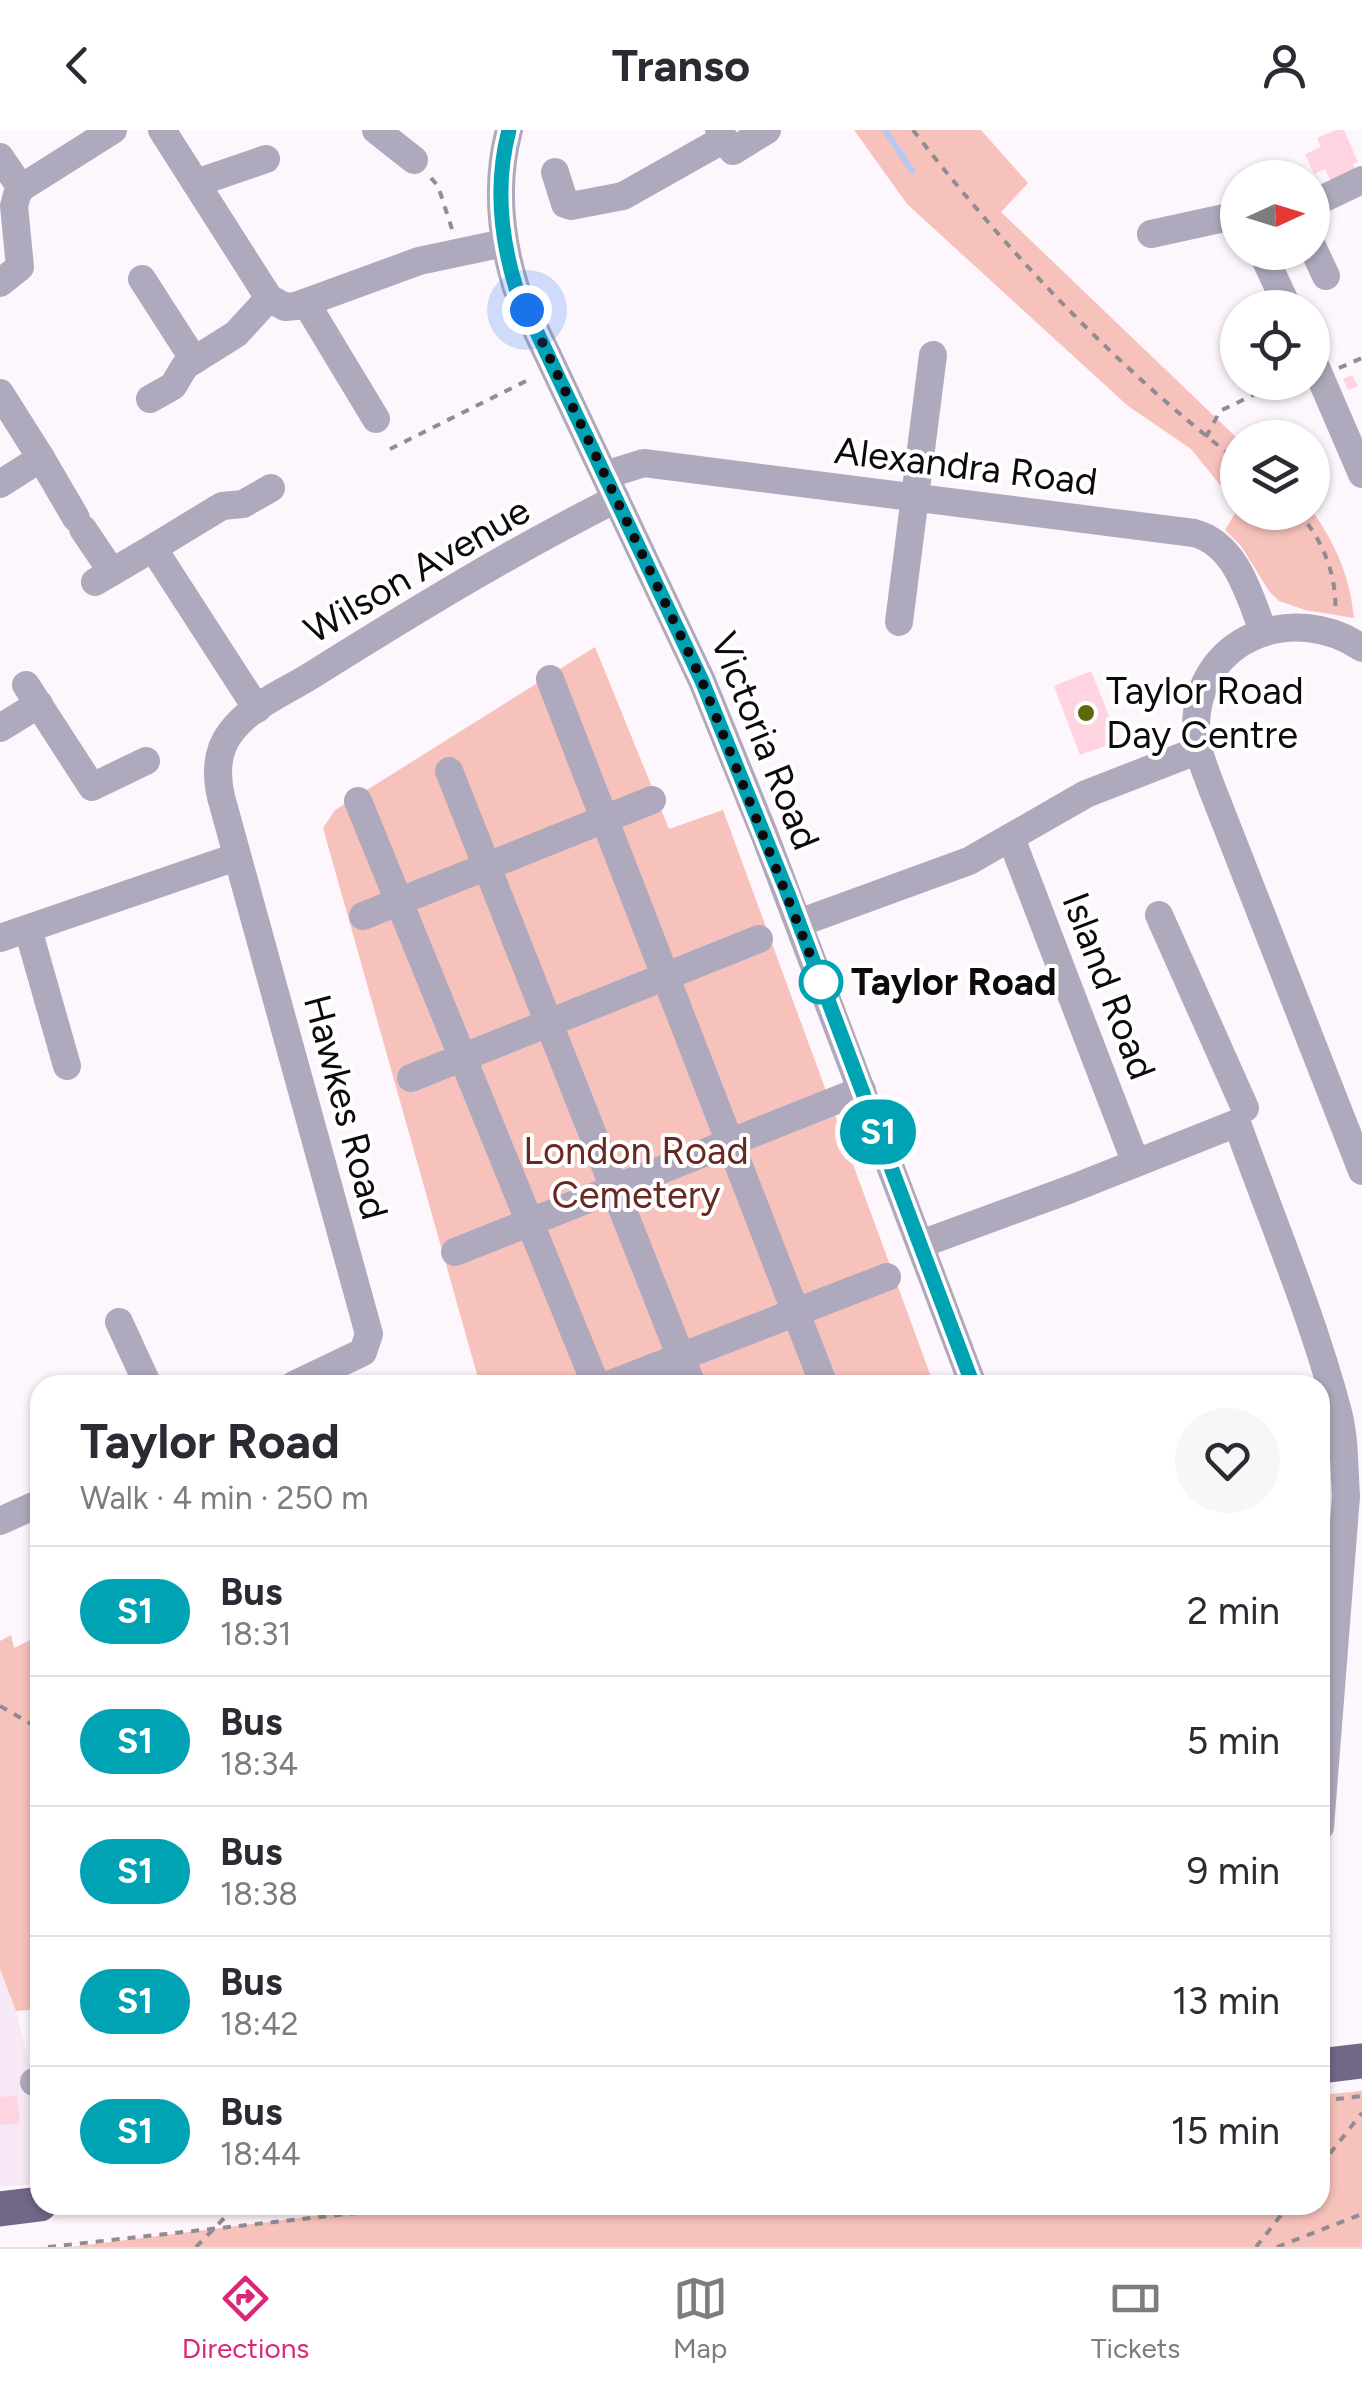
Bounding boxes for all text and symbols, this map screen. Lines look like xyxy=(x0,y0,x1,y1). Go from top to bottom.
icon: back xyxy=(50,38,105,93)
text: Transo xyxy=(612,38,750,92)
icon: person xyxy=(1257,38,1312,93)
north arrow xyxy=(1220,160,1330,270)
map controls xyxy=(1220,160,1330,530)
your location xyxy=(502,285,552,335)
button: locate xyxy=(1220,290,1330,400)
button: layers xyxy=(1220,420,1330,530)
street label: Alexandra Road xyxy=(832,427,1100,505)
street label: Wilson Avenue xyxy=(296,487,538,653)
street label: Victoria Road xyxy=(701,626,829,856)
place label: Taylor Road Day Centre xyxy=(1106,668,1304,758)
marker: Taylor Road Day Centre xyxy=(1075,702,1097,724)
street label: Island Road xyxy=(1052,886,1166,1086)
place label: Taylor Road xyxy=(851,959,1057,1005)
marker: Taylor Road xyxy=(800,961,842,1003)
street label: Hawkes Road xyxy=(294,990,398,1224)
line badge: S1 xyxy=(833,1100,923,1164)
text: S1 xyxy=(860,1111,896,1153)
park label: London Road Cemetery xyxy=(523,1128,749,1218)
button: heart xyxy=(1175,1408,1280,1513)
text: Taylor Road xyxy=(80,1412,340,1470)
text: Walk · 4 min · 250 m xyxy=(80,1479,368,1517)
text: Bus xyxy=(220,1569,283,1615)
text: 2 min xyxy=(1187,1588,1280,1634)
text: S1 xyxy=(117,1590,153,1632)
text: 18:31 xyxy=(220,1615,292,1653)
text: Bus xyxy=(220,1699,283,1745)
text: 5 min xyxy=(1186,1718,1280,1764)
text: S1 xyxy=(117,1720,153,1762)
text: 18:34 xyxy=(220,1745,298,1783)
text: Bus xyxy=(220,1829,283,1875)
text: 9 min xyxy=(1187,1848,1280,1894)
text: S1 xyxy=(117,1850,153,1892)
text: 18:38 xyxy=(220,1875,298,1913)
text: Bus xyxy=(220,1959,283,2005)
text: 13 min xyxy=(1172,1978,1280,2024)
text: S1 xyxy=(117,1980,153,2022)
text: 18:42 xyxy=(220,2005,299,2043)
text: Bus xyxy=(220,2089,283,2135)
text: 15 min xyxy=(1171,2108,1280,2154)
text: S1 xyxy=(117,2110,153,2152)
text: 18:44 xyxy=(220,2135,301,2173)
tab: Directions xyxy=(182,2271,309,2365)
tab: Map xyxy=(673,2271,728,2365)
tab: Tickets xyxy=(1091,2271,1180,2365)

